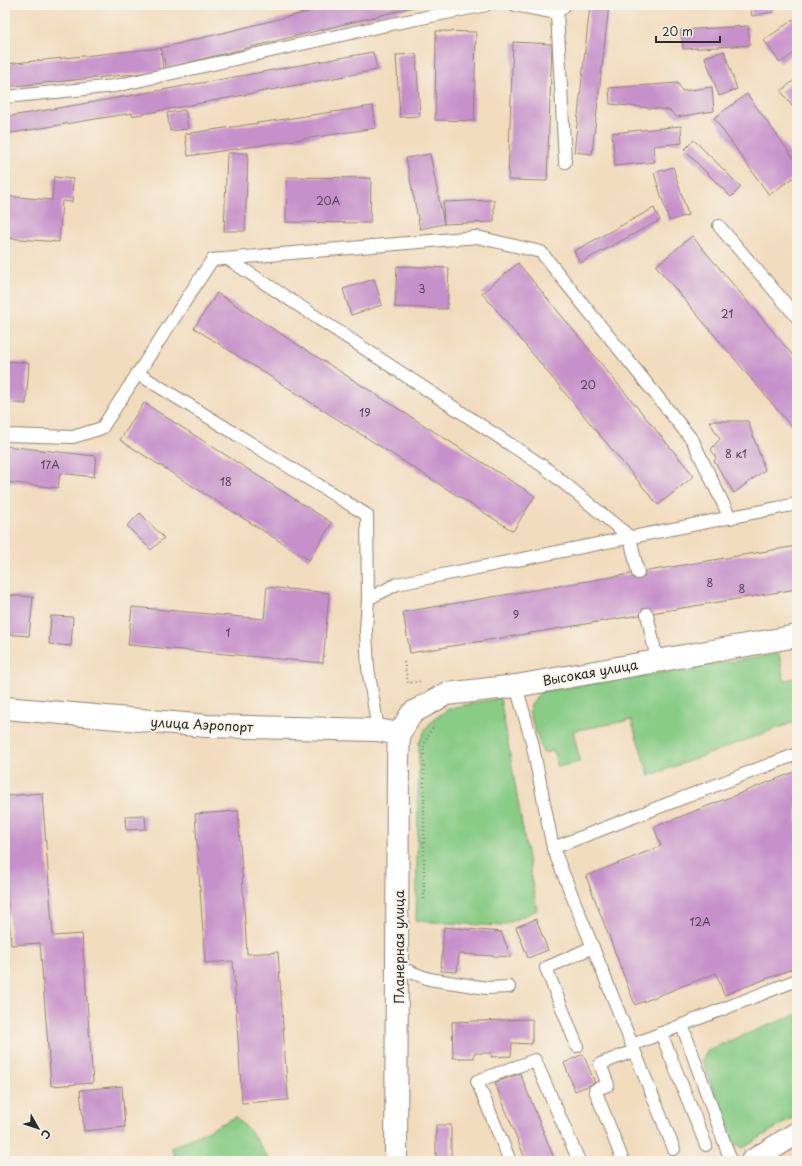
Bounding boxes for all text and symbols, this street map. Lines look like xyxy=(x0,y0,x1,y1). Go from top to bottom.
scale bar xyxy=(656,18,720,44)
text: 20 m xyxy=(662,22,693,40)
house number: 20А xyxy=(316,192,341,209)
house number: 3 xyxy=(418,280,426,297)
house number: 21 xyxy=(721,305,733,322)
house number: 20 xyxy=(580,376,596,393)
house number: 19 xyxy=(359,404,371,421)
house number: 8 к1 xyxy=(725,445,747,462)
house number: 17А xyxy=(40,456,60,473)
house number: 18 xyxy=(220,473,232,490)
house number: 8 xyxy=(707,574,714,591)
house number: 8 xyxy=(739,580,746,597)
house number: 9 xyxy=(513,606,519,623)
house number: 1 xyxy=(226,624,231,641)
street label: Высокая улица xyxy=(541,654,640,690)
street label: улица Аэропорт xyxy=(150,712,255,736)
street label: Планерная улица xyxy=(389,889,408,1004)
house number: 12А xyxy=(689,913,711,930)
north arrow xyxy=(18,1108,58,1148)
text: С xyxy=(37,1126,55,1143)

